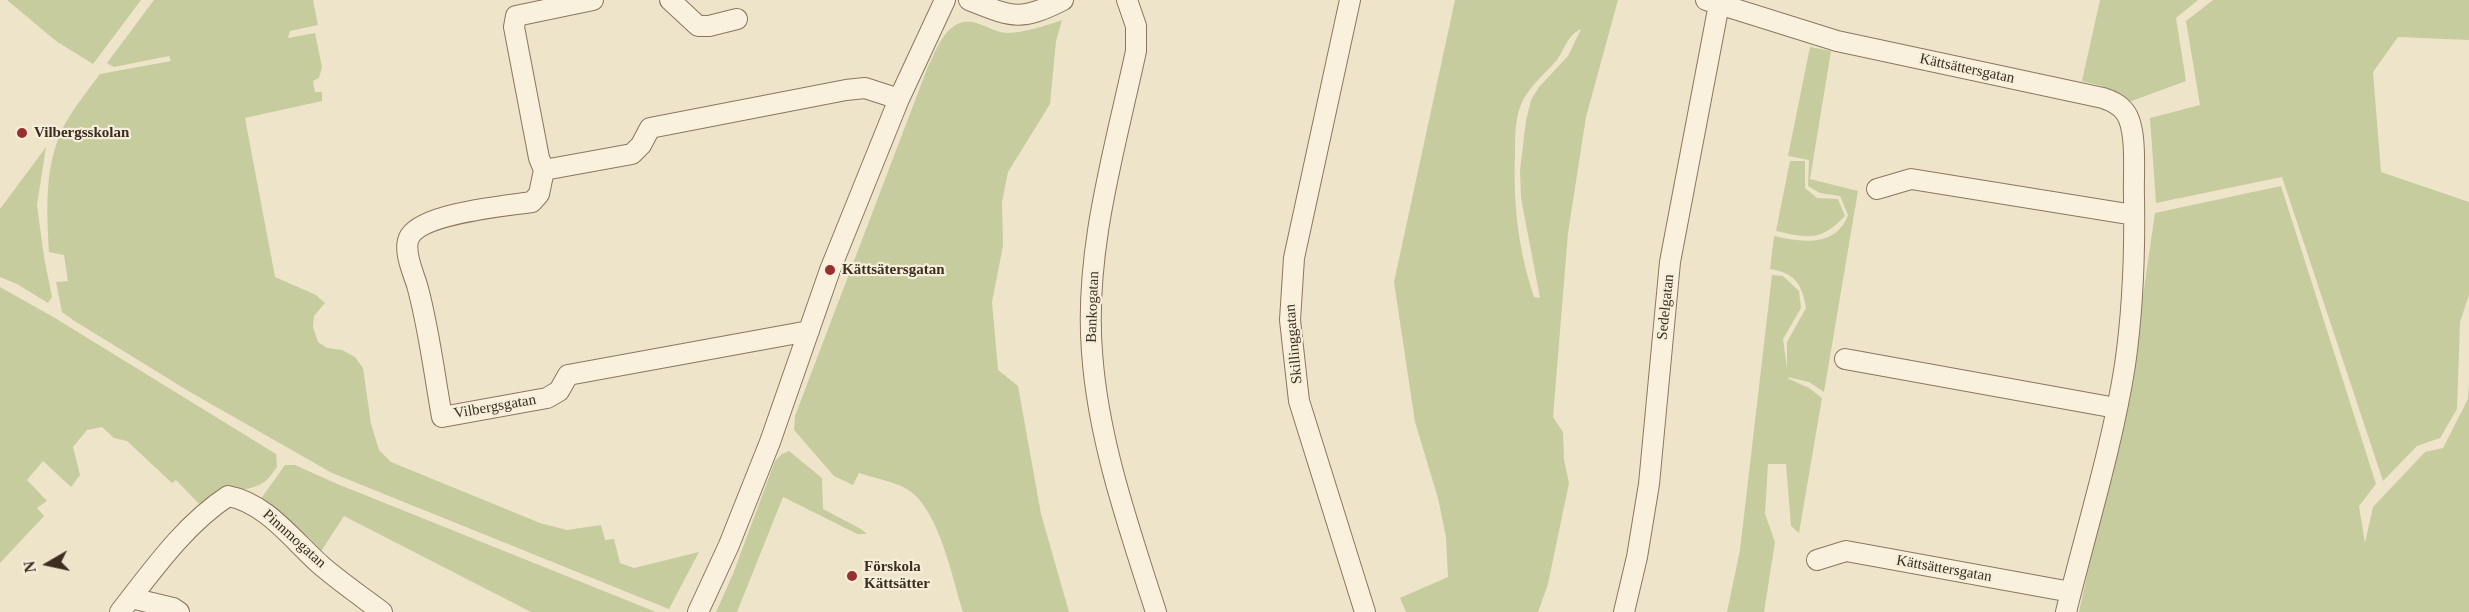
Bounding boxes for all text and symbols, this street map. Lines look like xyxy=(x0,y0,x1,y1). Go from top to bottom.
street label: Kättsättersgatan xyxy=(1918,50,2016,88)
place label: Vilbergsskolan xyxy=(34,124,129,142)
marker: Vilbergsskolan xyxy=(15,126,29,140)
place label: Kättsätersgatan xyxy=(842,261,944,279)
marker: Kättsätersgatan xyxy=(823,263,837,277)
street label: Bankogatan xyxy=(1083,271,1103,343)
street label: Sedelgatan xyxy=(1654,273,1678,341)
street label: Skillinggatan xyxy=(1282,303,1306,385)
street label: Vilbergsgatan xyxy=(453,391,537,423)
street label: Pinnmogatan xyxy=(259,506,329,572)
north arrow xyxy=(18,534,78,594)
street label: Kättsättersgatan xyxy=(1895,552,1993,586)
place label: Förskola Kättsätter xyxy=(864,558,930,593)
text: N xyxy=(20,560,39,574)
marker: Förskola Kättsätter xyxy=(845,569,859,583)

